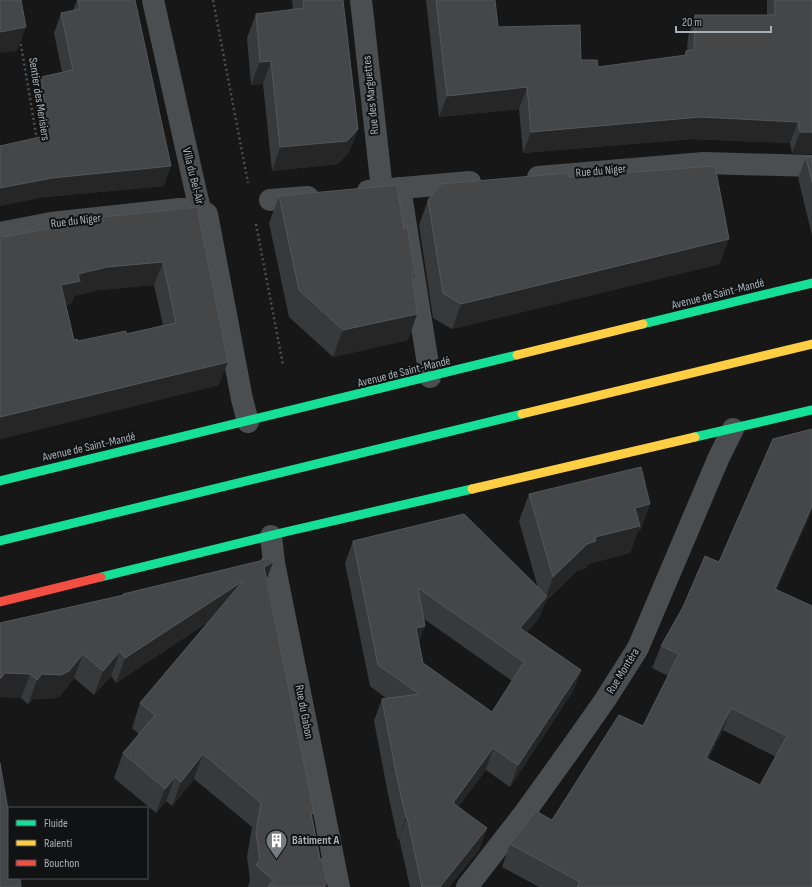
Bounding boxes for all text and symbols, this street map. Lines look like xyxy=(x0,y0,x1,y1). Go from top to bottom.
scale bar xyxy=(676,8,771,34)
text: 20 m xyxy=(682,15,702,30)
street label: Rue des Marguettes xyxy=(359,55,383,135)
street label: Sentier des Merisiers xyxy=(25,56,53,142)
street label: Villa du Bel-Air xyxy=(179,146,207,206)
street label: Rue du Niger xyxy=(575,161,627,181)
street label: Rue du Niger xyxy=(50,210,103,232)
street label: Avenue de Saint-Mandé xyxy=(669,275,766,313)
street label: Avenue de Saint-Mandé xyxy=(355,353,452,391)
street label: Avenue de Saint-Mandé xyxy=(40,429,137,465)
street label: Rue Montéra xyxy=(603,645,643,697)
street label: Rue du Gabon xyxy=(291,684,317,740)
legend xyxy=(8,807,148,879)
text: Fluide xyxy=(44,816,68,831)
building icon: Bâtiment A xyxy=(264,827,290,860)
place label: Bâtiment A xyxy=(292,833,339,848)
text: Ralenti xyxy=(44,836,72,851)
text: Bouchon xyxy=(44,856,79,871)

